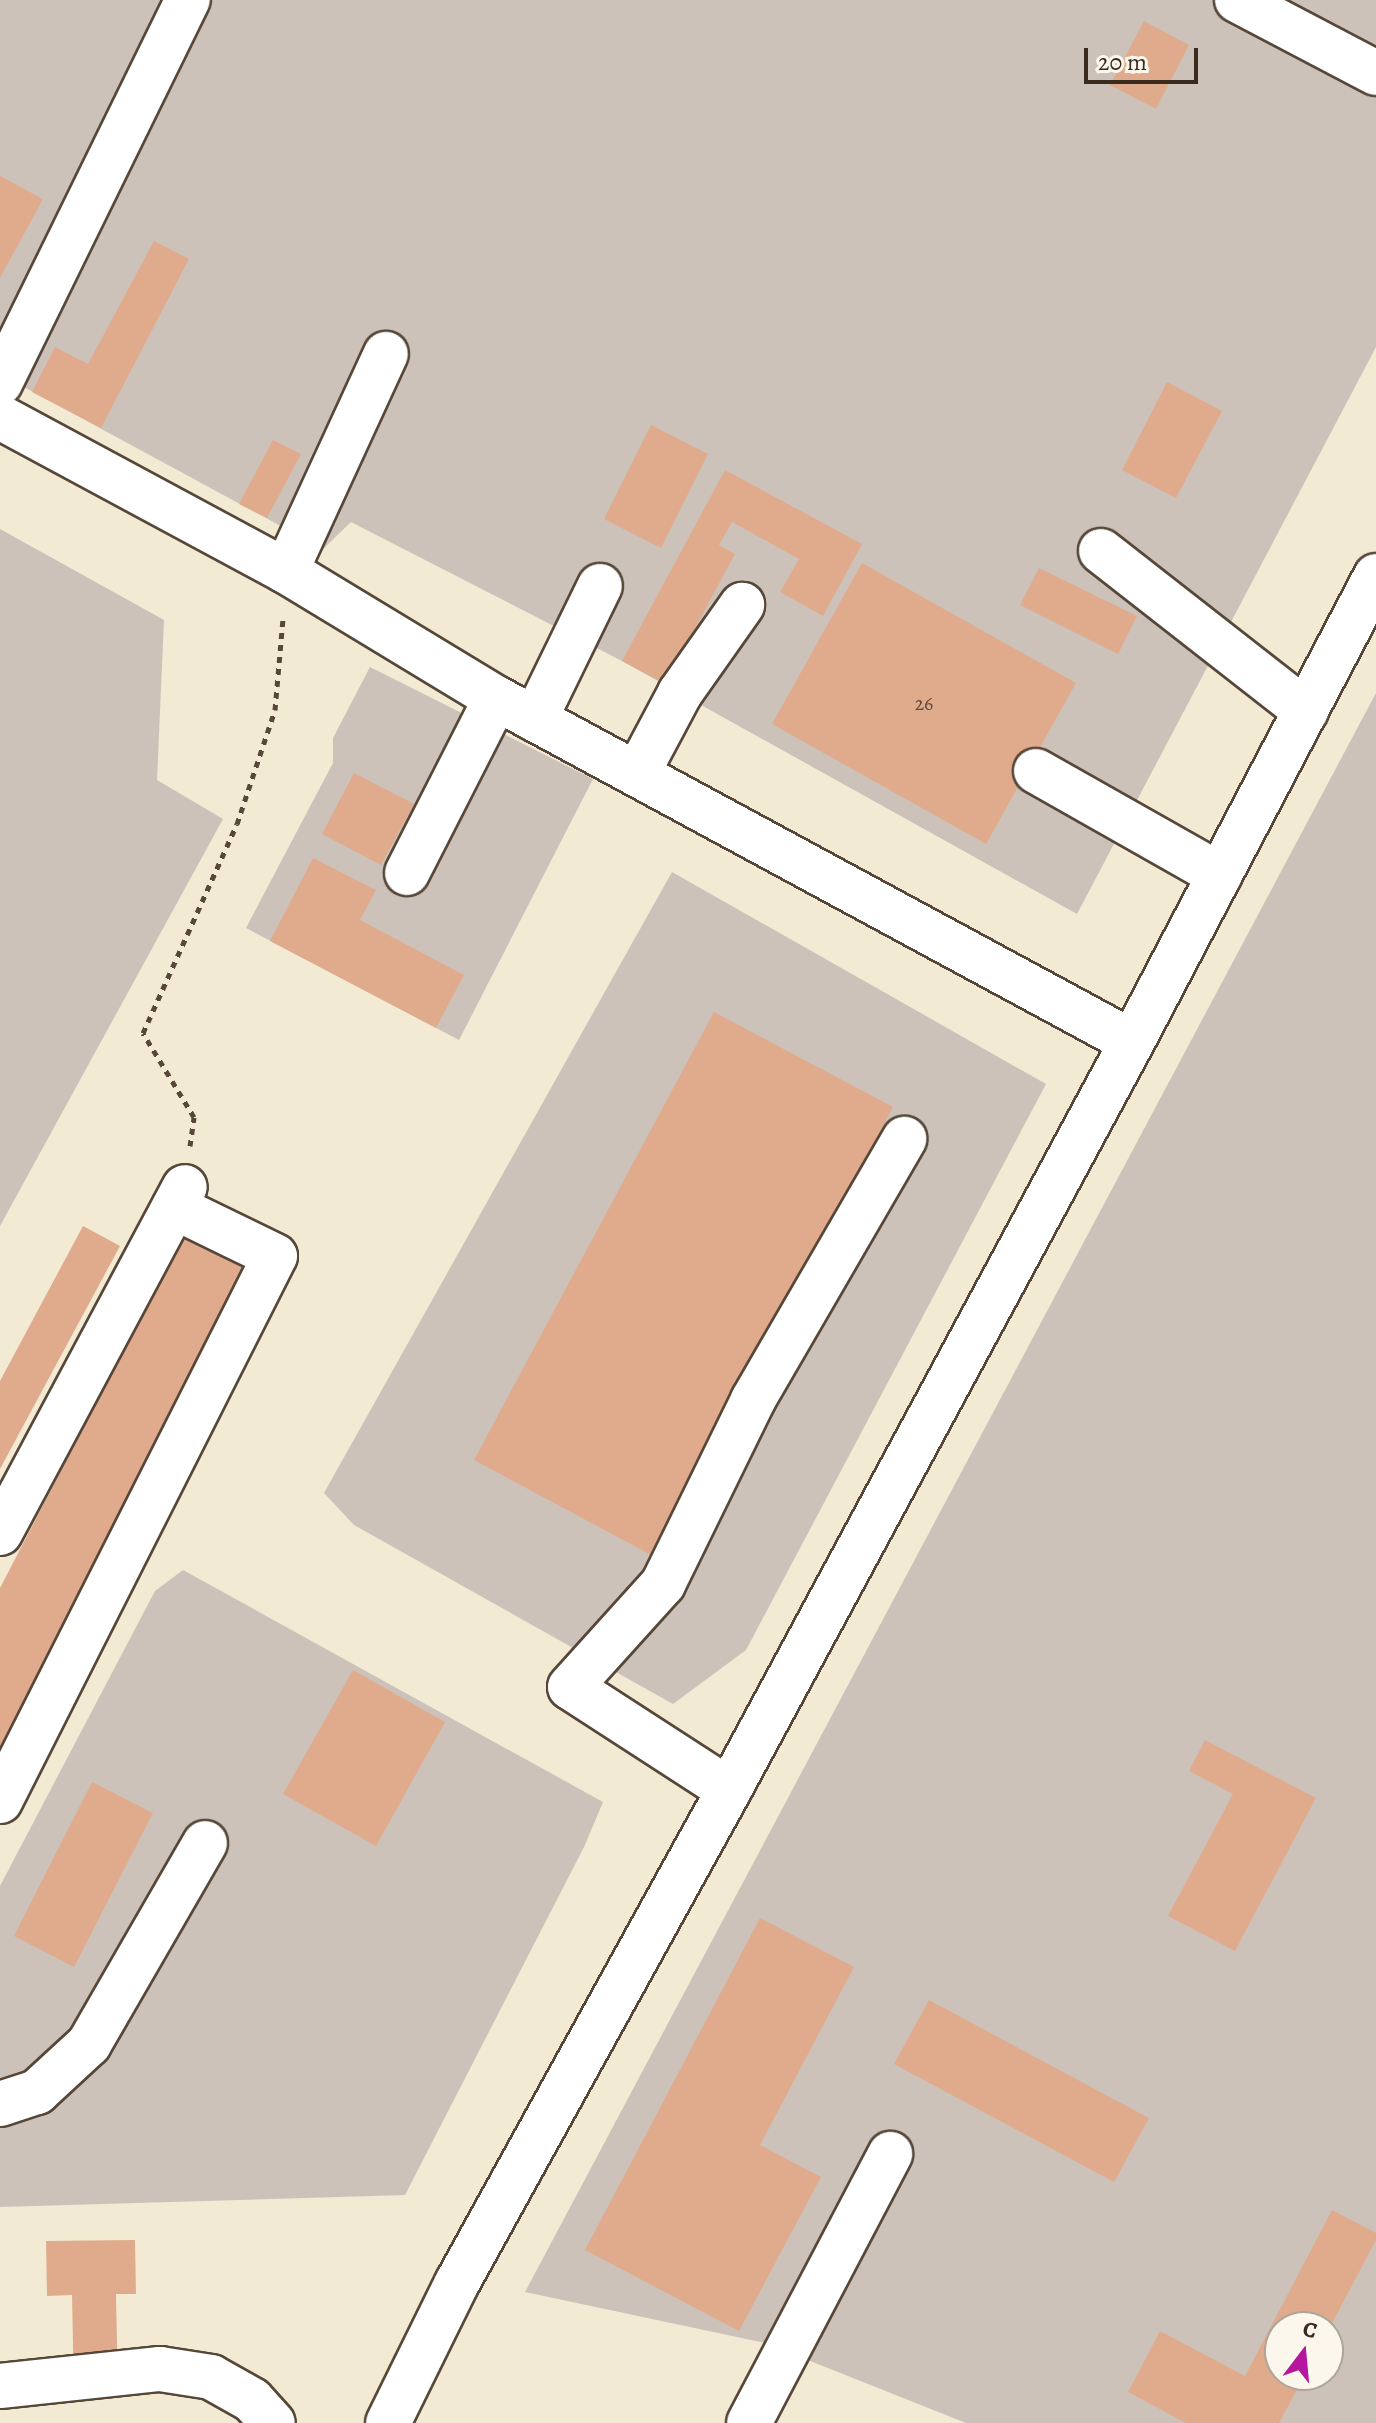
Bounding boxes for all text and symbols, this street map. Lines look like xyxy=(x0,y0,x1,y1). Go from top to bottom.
scale bar xyxy=(1088,32,1202,82)
text: 20 m xyxy=(1098,46,1147,78)
house number: 26 xyxy=(915,691,933,715)
north arrow xyxy=(1264,2311,1344,2391)
text: С xyxy=(1299,2314,1321,2346)

